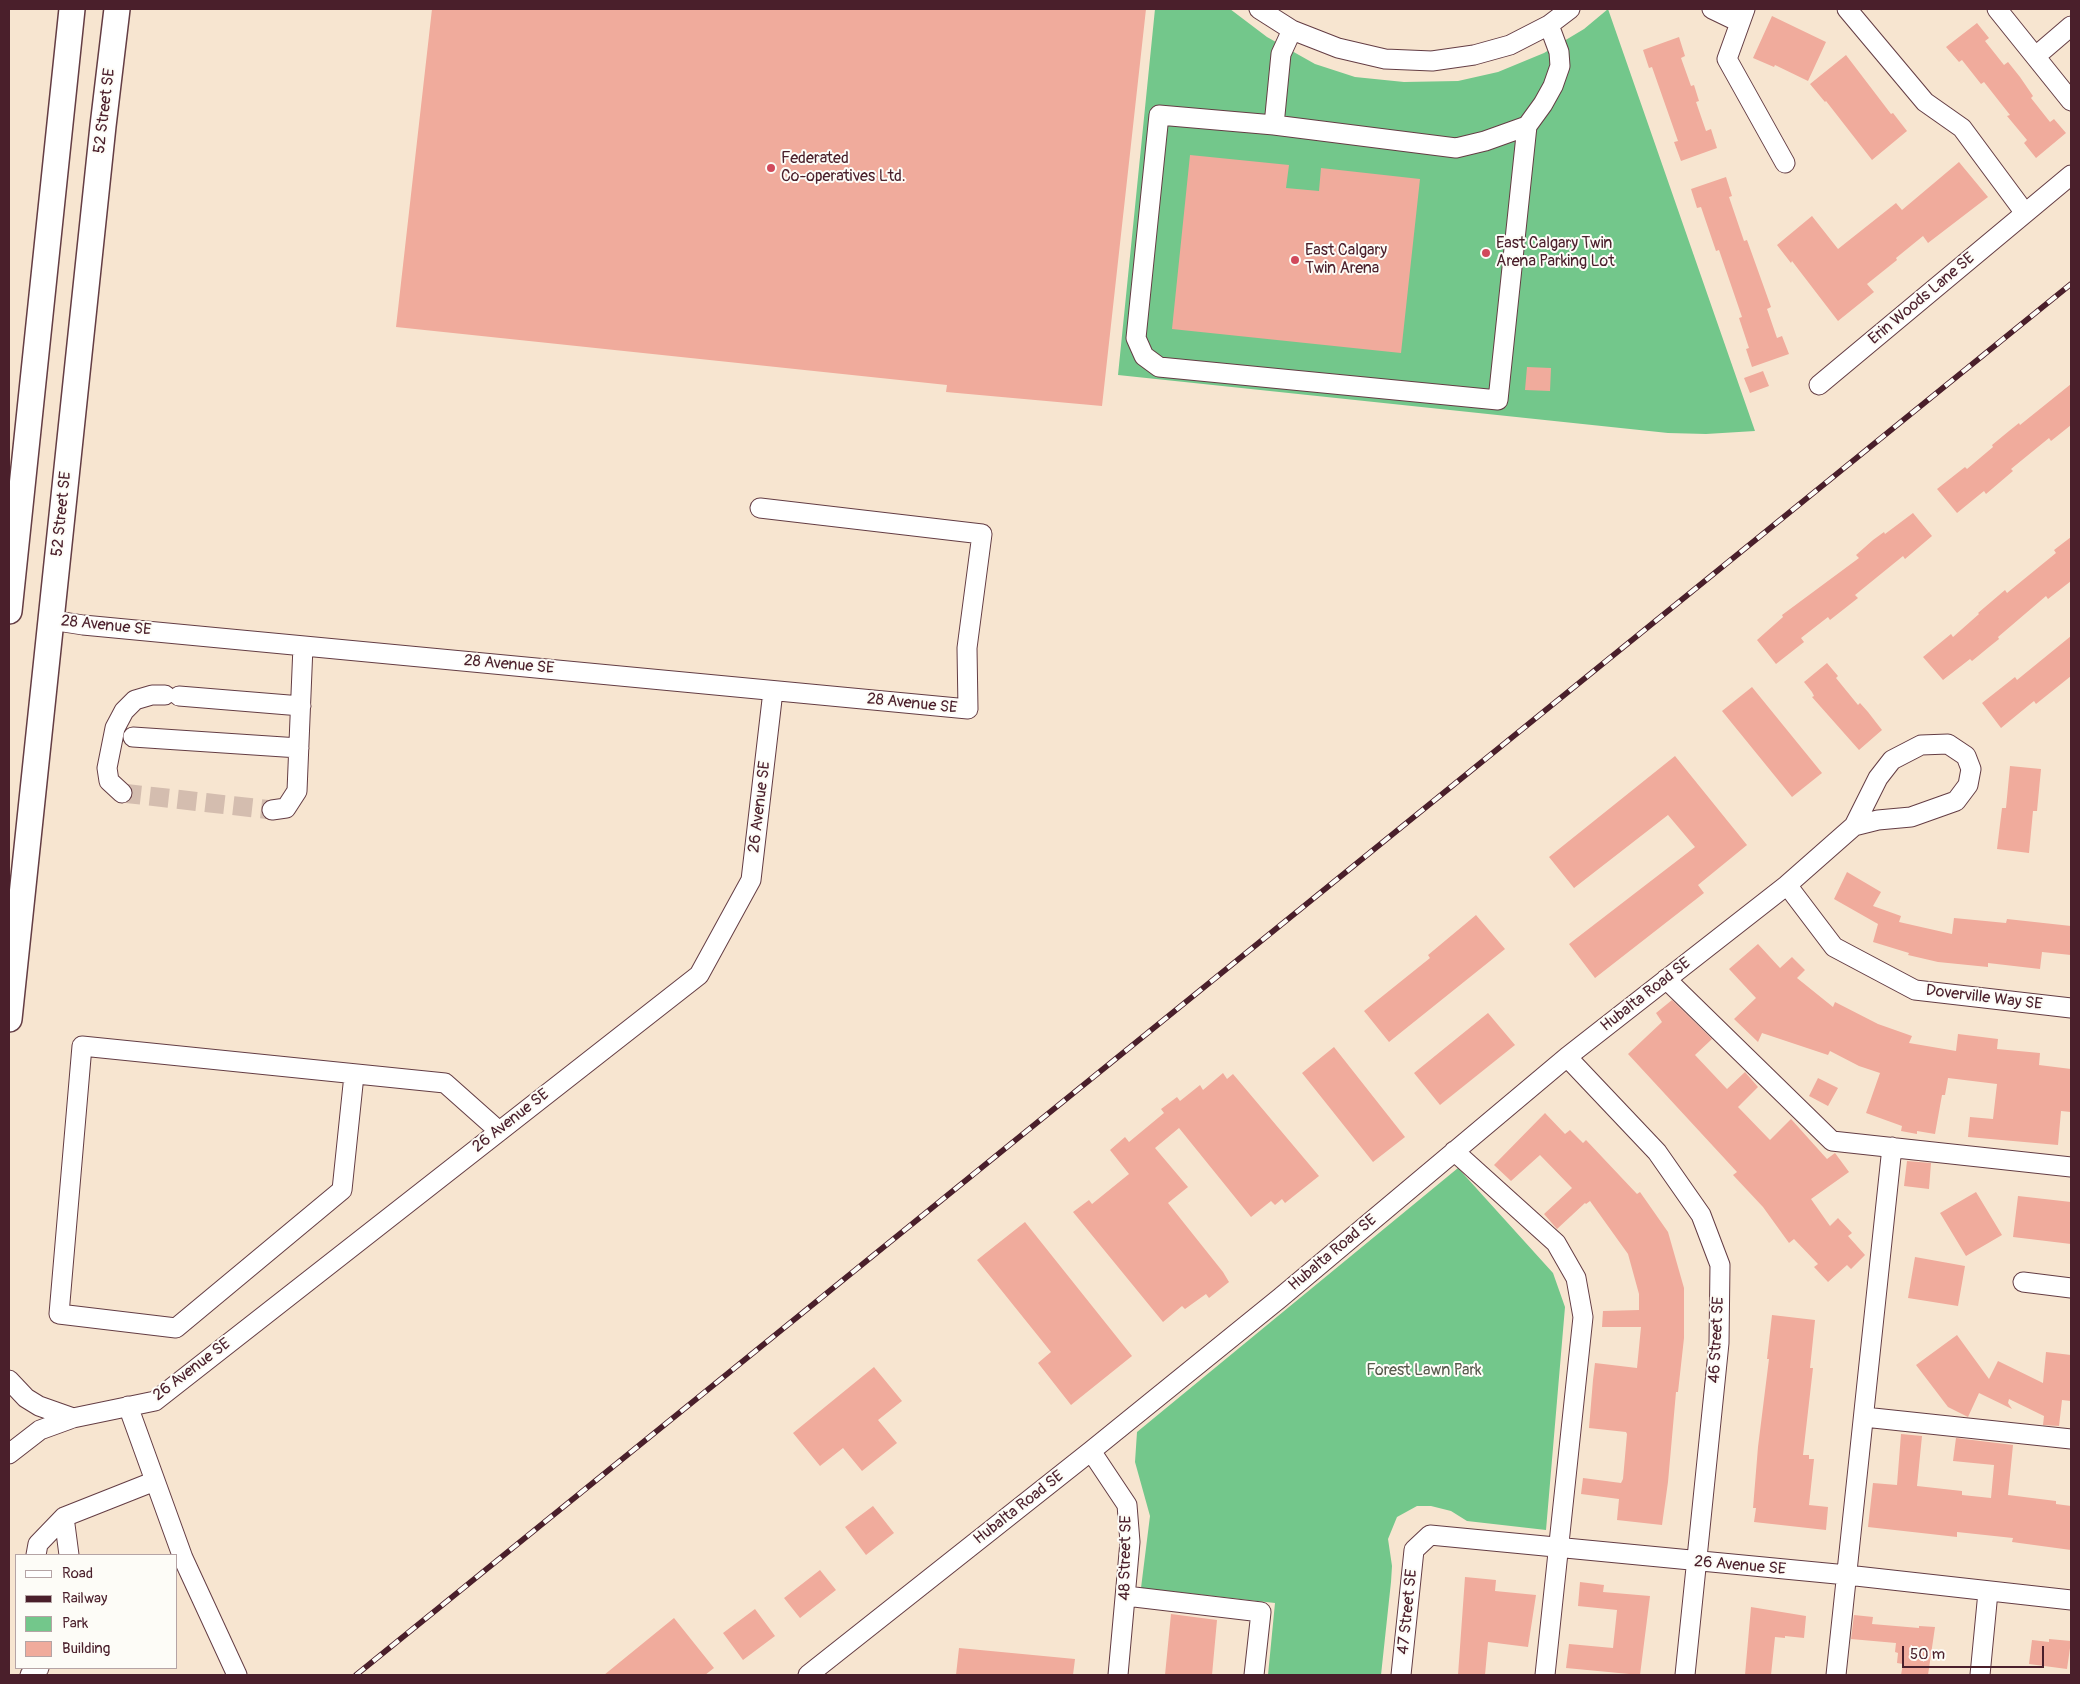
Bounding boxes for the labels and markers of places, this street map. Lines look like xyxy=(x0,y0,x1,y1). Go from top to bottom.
place label: Federated Co-operatives Ltd. xyxy=(781,149,905,187)
marker: Federated Co-operatives Ltd. xyxy=(765,162,777,174)
place label: East Calgary Twin Arena Parking Lot xyxy=(1496,234,1615,272)
place label: East Calgary Twin Arena xyxy=(1305,241,1387,279)
marker: East Calgary Twin Arena Parking Lot xyxy=(1480,247,1492,259)
marker: East Calgary Twin Arena xyxy=(1289,254,1301,266)

